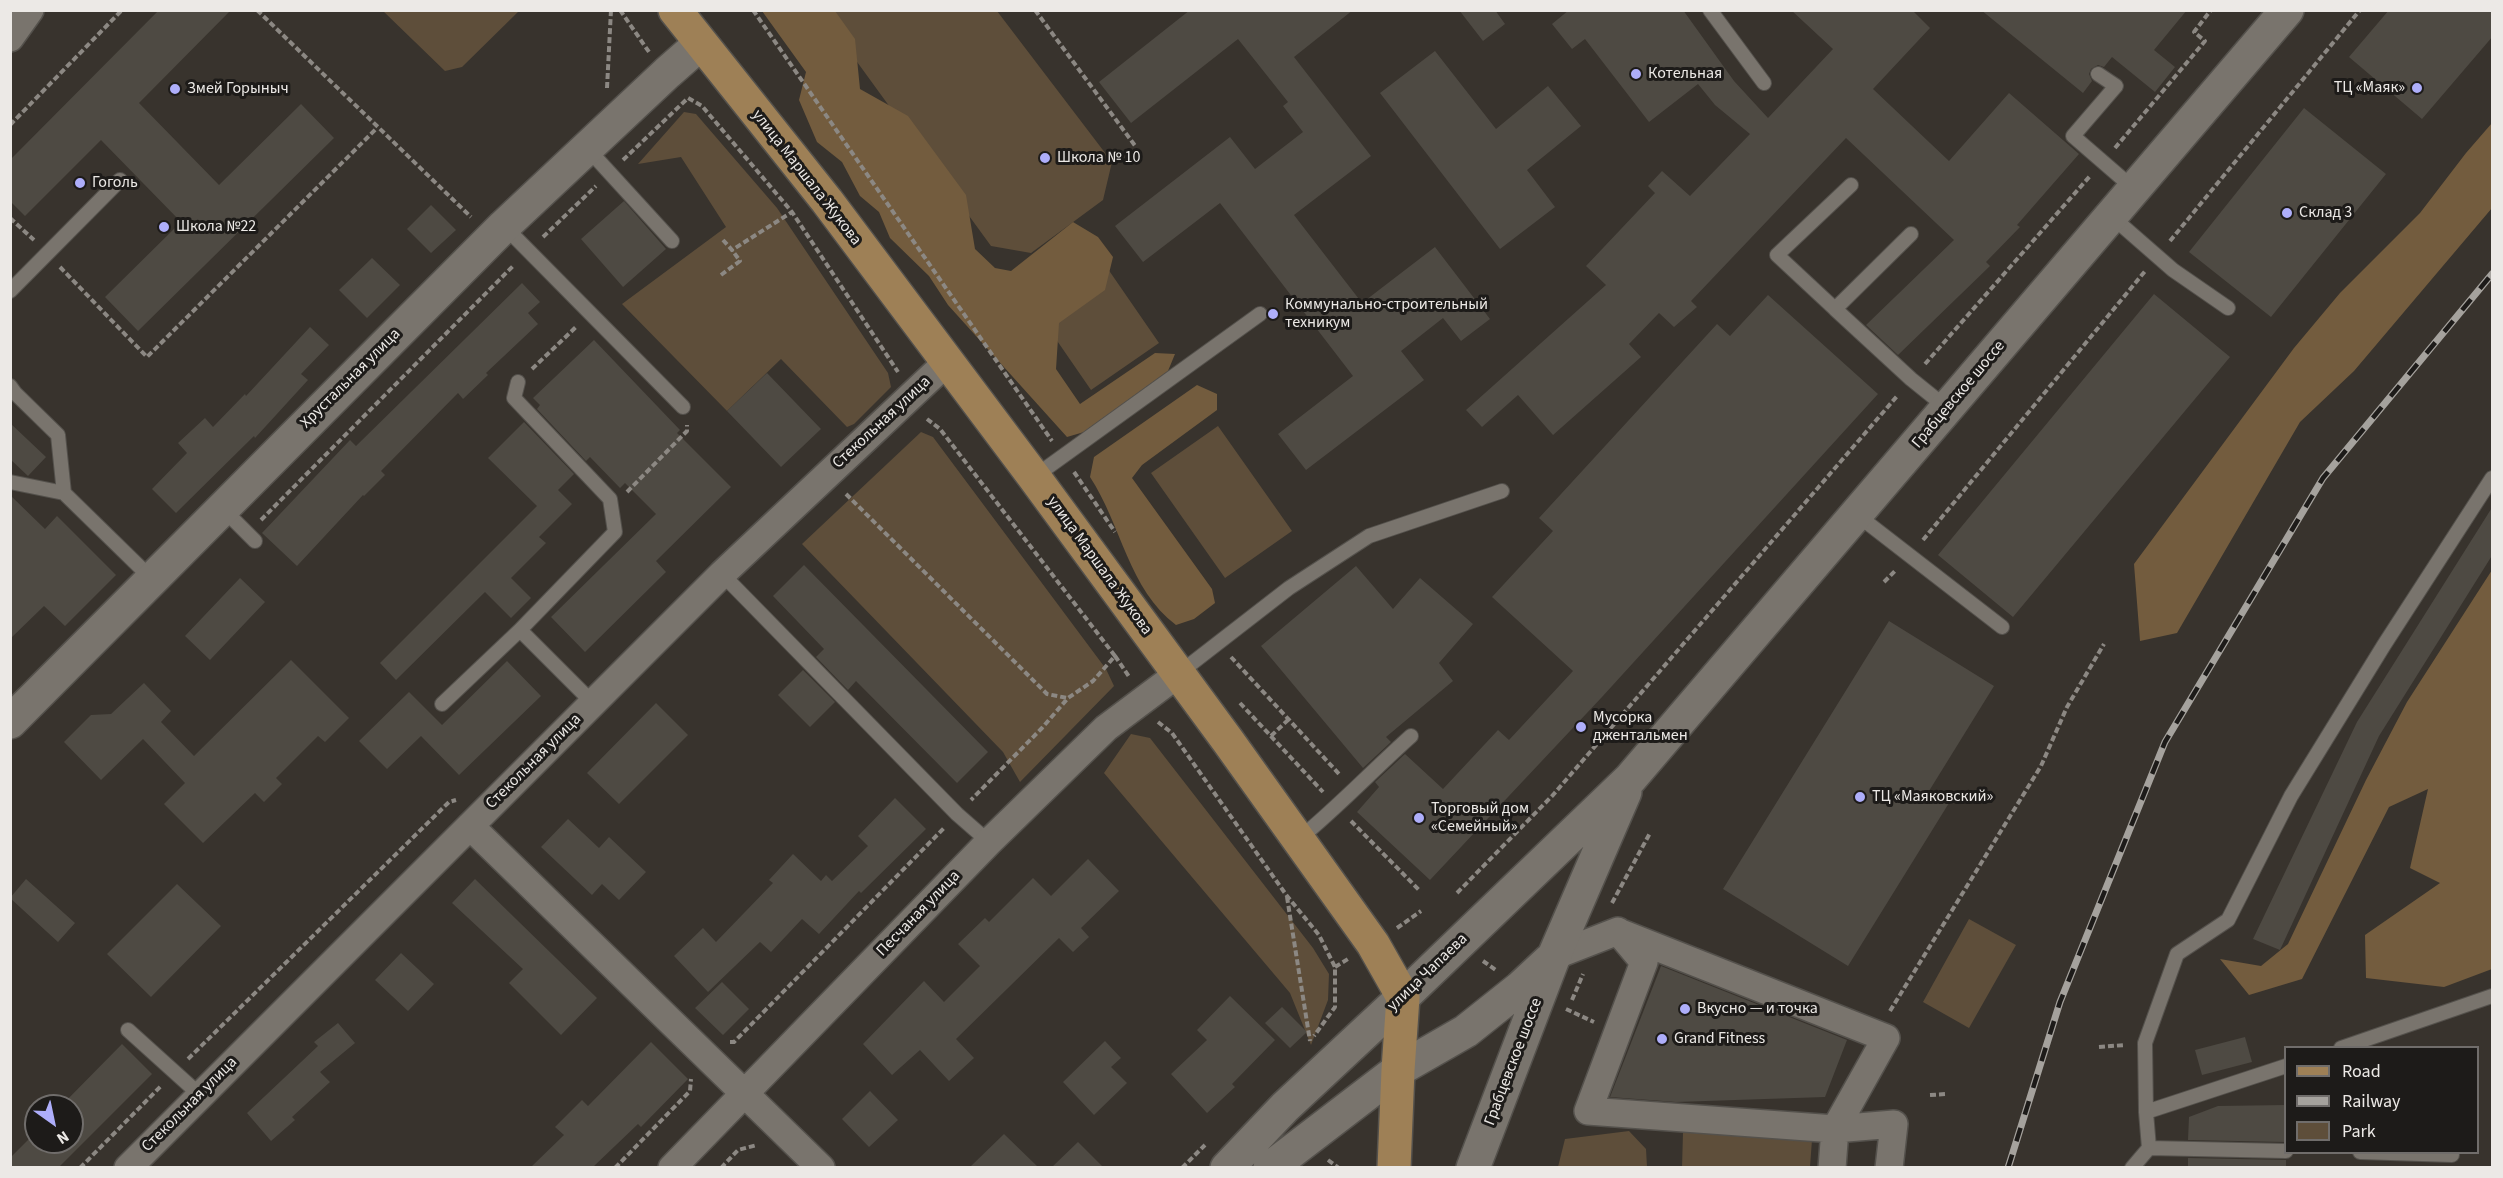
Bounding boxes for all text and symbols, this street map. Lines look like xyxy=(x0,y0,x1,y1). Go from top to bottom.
place label: Котельная xyxy=(1648,64,1722,84)
marker: Котельная xyxy=(1629,67,1643,81)
place label: ТЦ «Маяк» xyxy=(2334,78,2405,98)
place label: Змей Горыныч xyxy=(187,79,289,99)
marker: ТЦ «Маяк» xyxy=(2410,81,2424,95)
marker: Змей Горыныч xyxy=(168,82,182,96)
street label: улица Маршала Жукова xyxy=(747,106,865,250)
place label: Школа № 10 xyxy=(1057,148,1140,168)
marker: Школа № 10 xyxy=(1038,151,1052,165)
place label: Гоголь xyxy=(92,173,138,193)
marker: Гоголь xyxy=(73,176,87,190)
place label: Склад 3 xyxy=(2299,203,2352,223)
marker: Склад 3 xyxy=(2280,206,2294,220)
place label: Школа №22 xyxy=(176,217,256,237)
marker: Школа №22 xyxy=(157,220,171,234)
place label: Коммунально-строительный техникум xyxy=(1285,295,1488,333)
marker: Коммунально-строительный техникум xyxy=(1266,307,1280,321)
street label: Хрустальная улица xyxy=(297,325,405,433)
street label: Грабцевское шоссе xyxy=(1908,337,2010,453)
street label: Стекольная улица xyxy=(829,373,935,473)
street label: улица Маршала Жукова xyxy=(1042,493,1156,639)
place label: Мусорка джентальмен xyxy=(1593,708,1688,746)
street label: Стекольная улица xyxy=(482,710,586,814)
marker: Мусорка джентальмен xyxy=(1574,720,1588,734)
place label: ТЦ «Маяковский» xyxy=(1872,787,1993,807)
marker: ТЦ «Маяковский» xyxy=(1853,790,1867,804)
place label: Торговый дом «Семейный» xyxy=(1431,799,1529,837)
marker: Торговый дом «Семейный» xyxy=(1412,811,1426,825)
street label: Песчаная улица xyxy=(873,867,965,961)
street label: улица Чапаева xyxy=(1384,930,1472,1016)
street label: Грабцевское шоссе xyxy=(1481,996,1547,1128)
place label: Вкусно — и точка xyxy=(1697,999,1818,1019)
marker: Вкусно — и точка xyxy=(1678,1002,1692,1016)
place label: Grand Fitness xyxy=(1674,1029,1765,1049)
marker: Grand Fitness xyxy=(1655,1032,1669,1046)
legend xyxy=(2284,1046,2479,1154)
street label: Стекольная улица xyxy=(138,1053,242,1157)
text: Road xyxy=(2342,1059,2381,1084)
text: Railway xyxy=(2342,1089,2401,1114)
north arrow xyxy=(24,1094,84,1154)
text: Park xyxy=(2342,1119,2376,1144)
text: N xyxy=(52,1125,73,1150)

